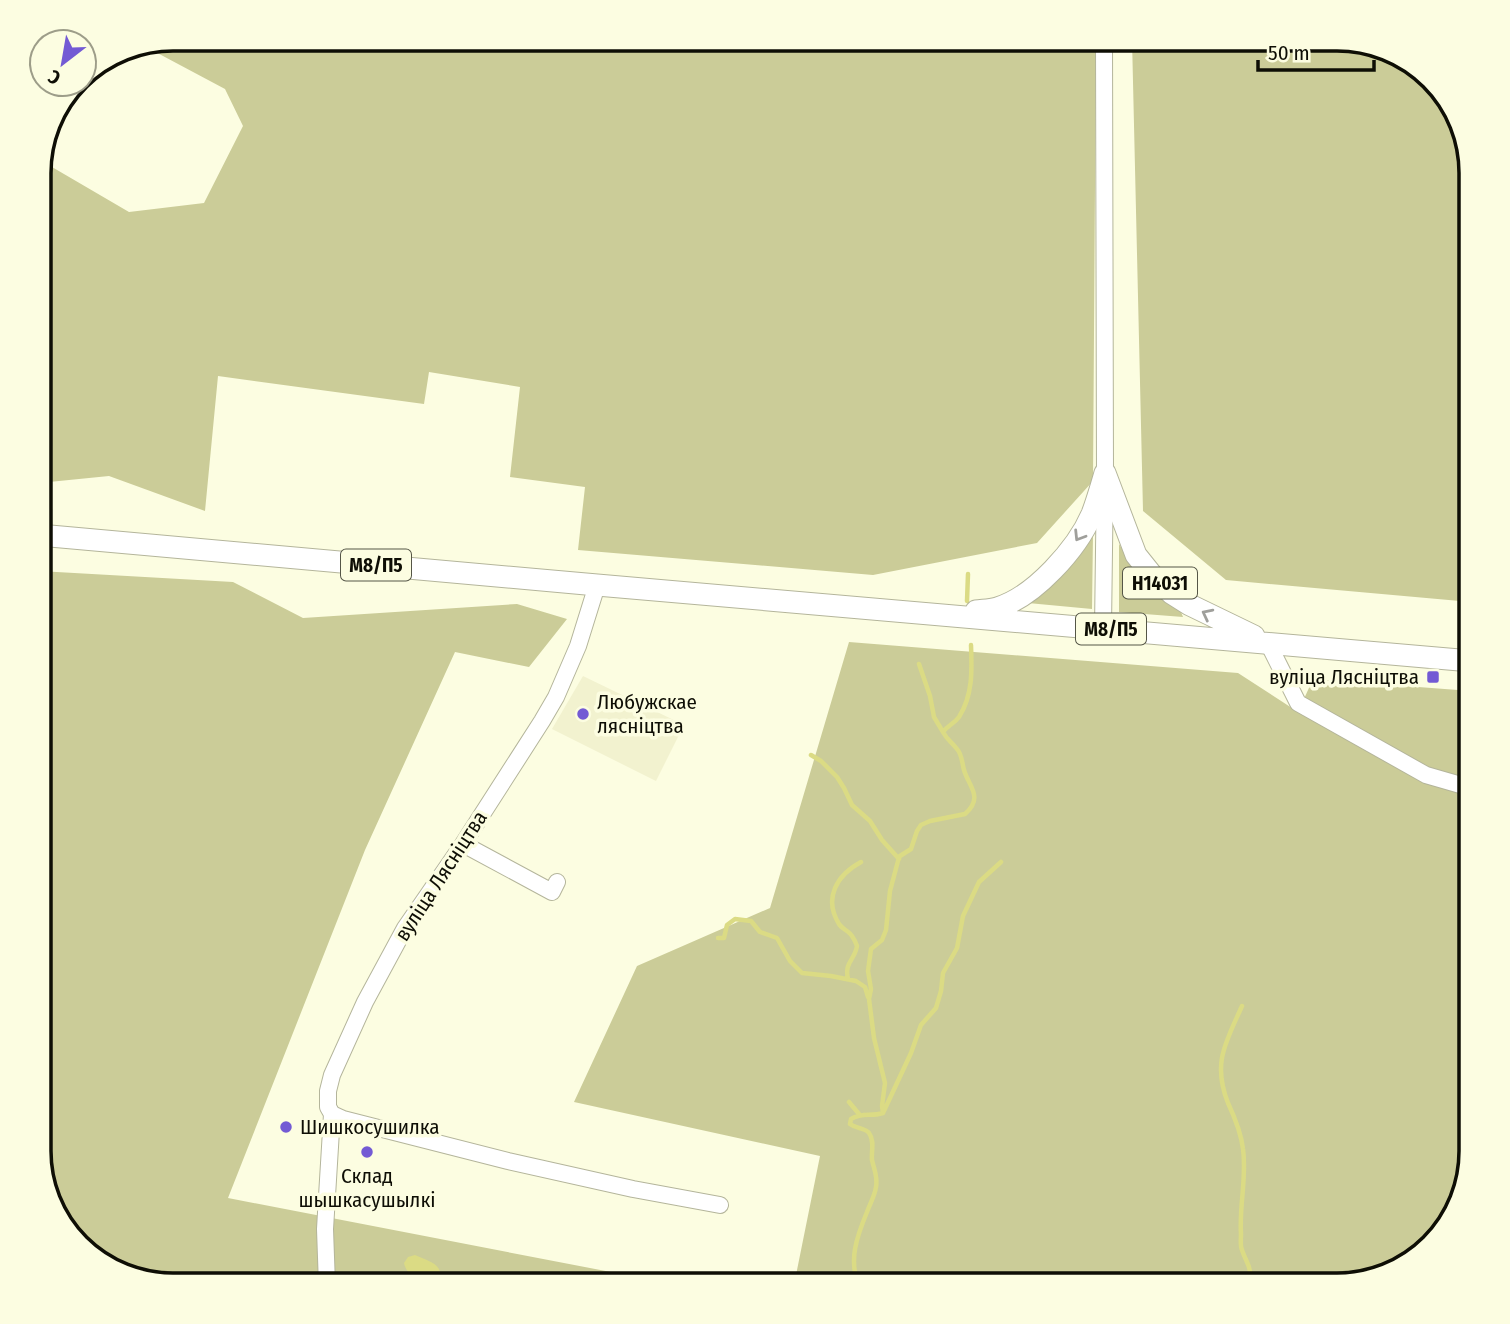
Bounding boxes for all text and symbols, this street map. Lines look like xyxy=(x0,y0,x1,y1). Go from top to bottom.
north arrow xyxy=(28,28,98,98)
scale bar xyxy=(1258,28,1374,72)
text: 50 m xyxy=(1268,40,1310,66)
text: С xyxy=(44,65,65,90)
one-way arrow xyxy=(1075,528,1088,541)
road number: М8/П5 xyxy=(341,550,411,580)
road number: Н14031 xyxy=(1123,568,1197,598)
one-way arrow xyxy=(1202,609,1214,622)
road number: М8/П5 xyxy=(1076,614,1146,644)
place label: вуліца Лясніцтва xyxy=(1269,664,1419,690)
marker: вуліца Лясніцтва xyxy=(1425,669,1441,685)
place label: Любужскае лясніцтва xyxy=(597,689,697,739)
marker: Любужскае лясніцтва xyxy=(575,706,591,722)
street label: вуліца Лясніцтва xyxy=(389,806,493,946)
place label: Шишкосушилка xyxy=(300,1114,440,1140)
marker: Шишкосушилка xyxy=(278,1119,294,1135)
marker: Склад шышкасушылкі xyxy=(359,1144,375,1160)
place label: Склад шышкасушылкі xyxy=(298,1163,436,1213)

